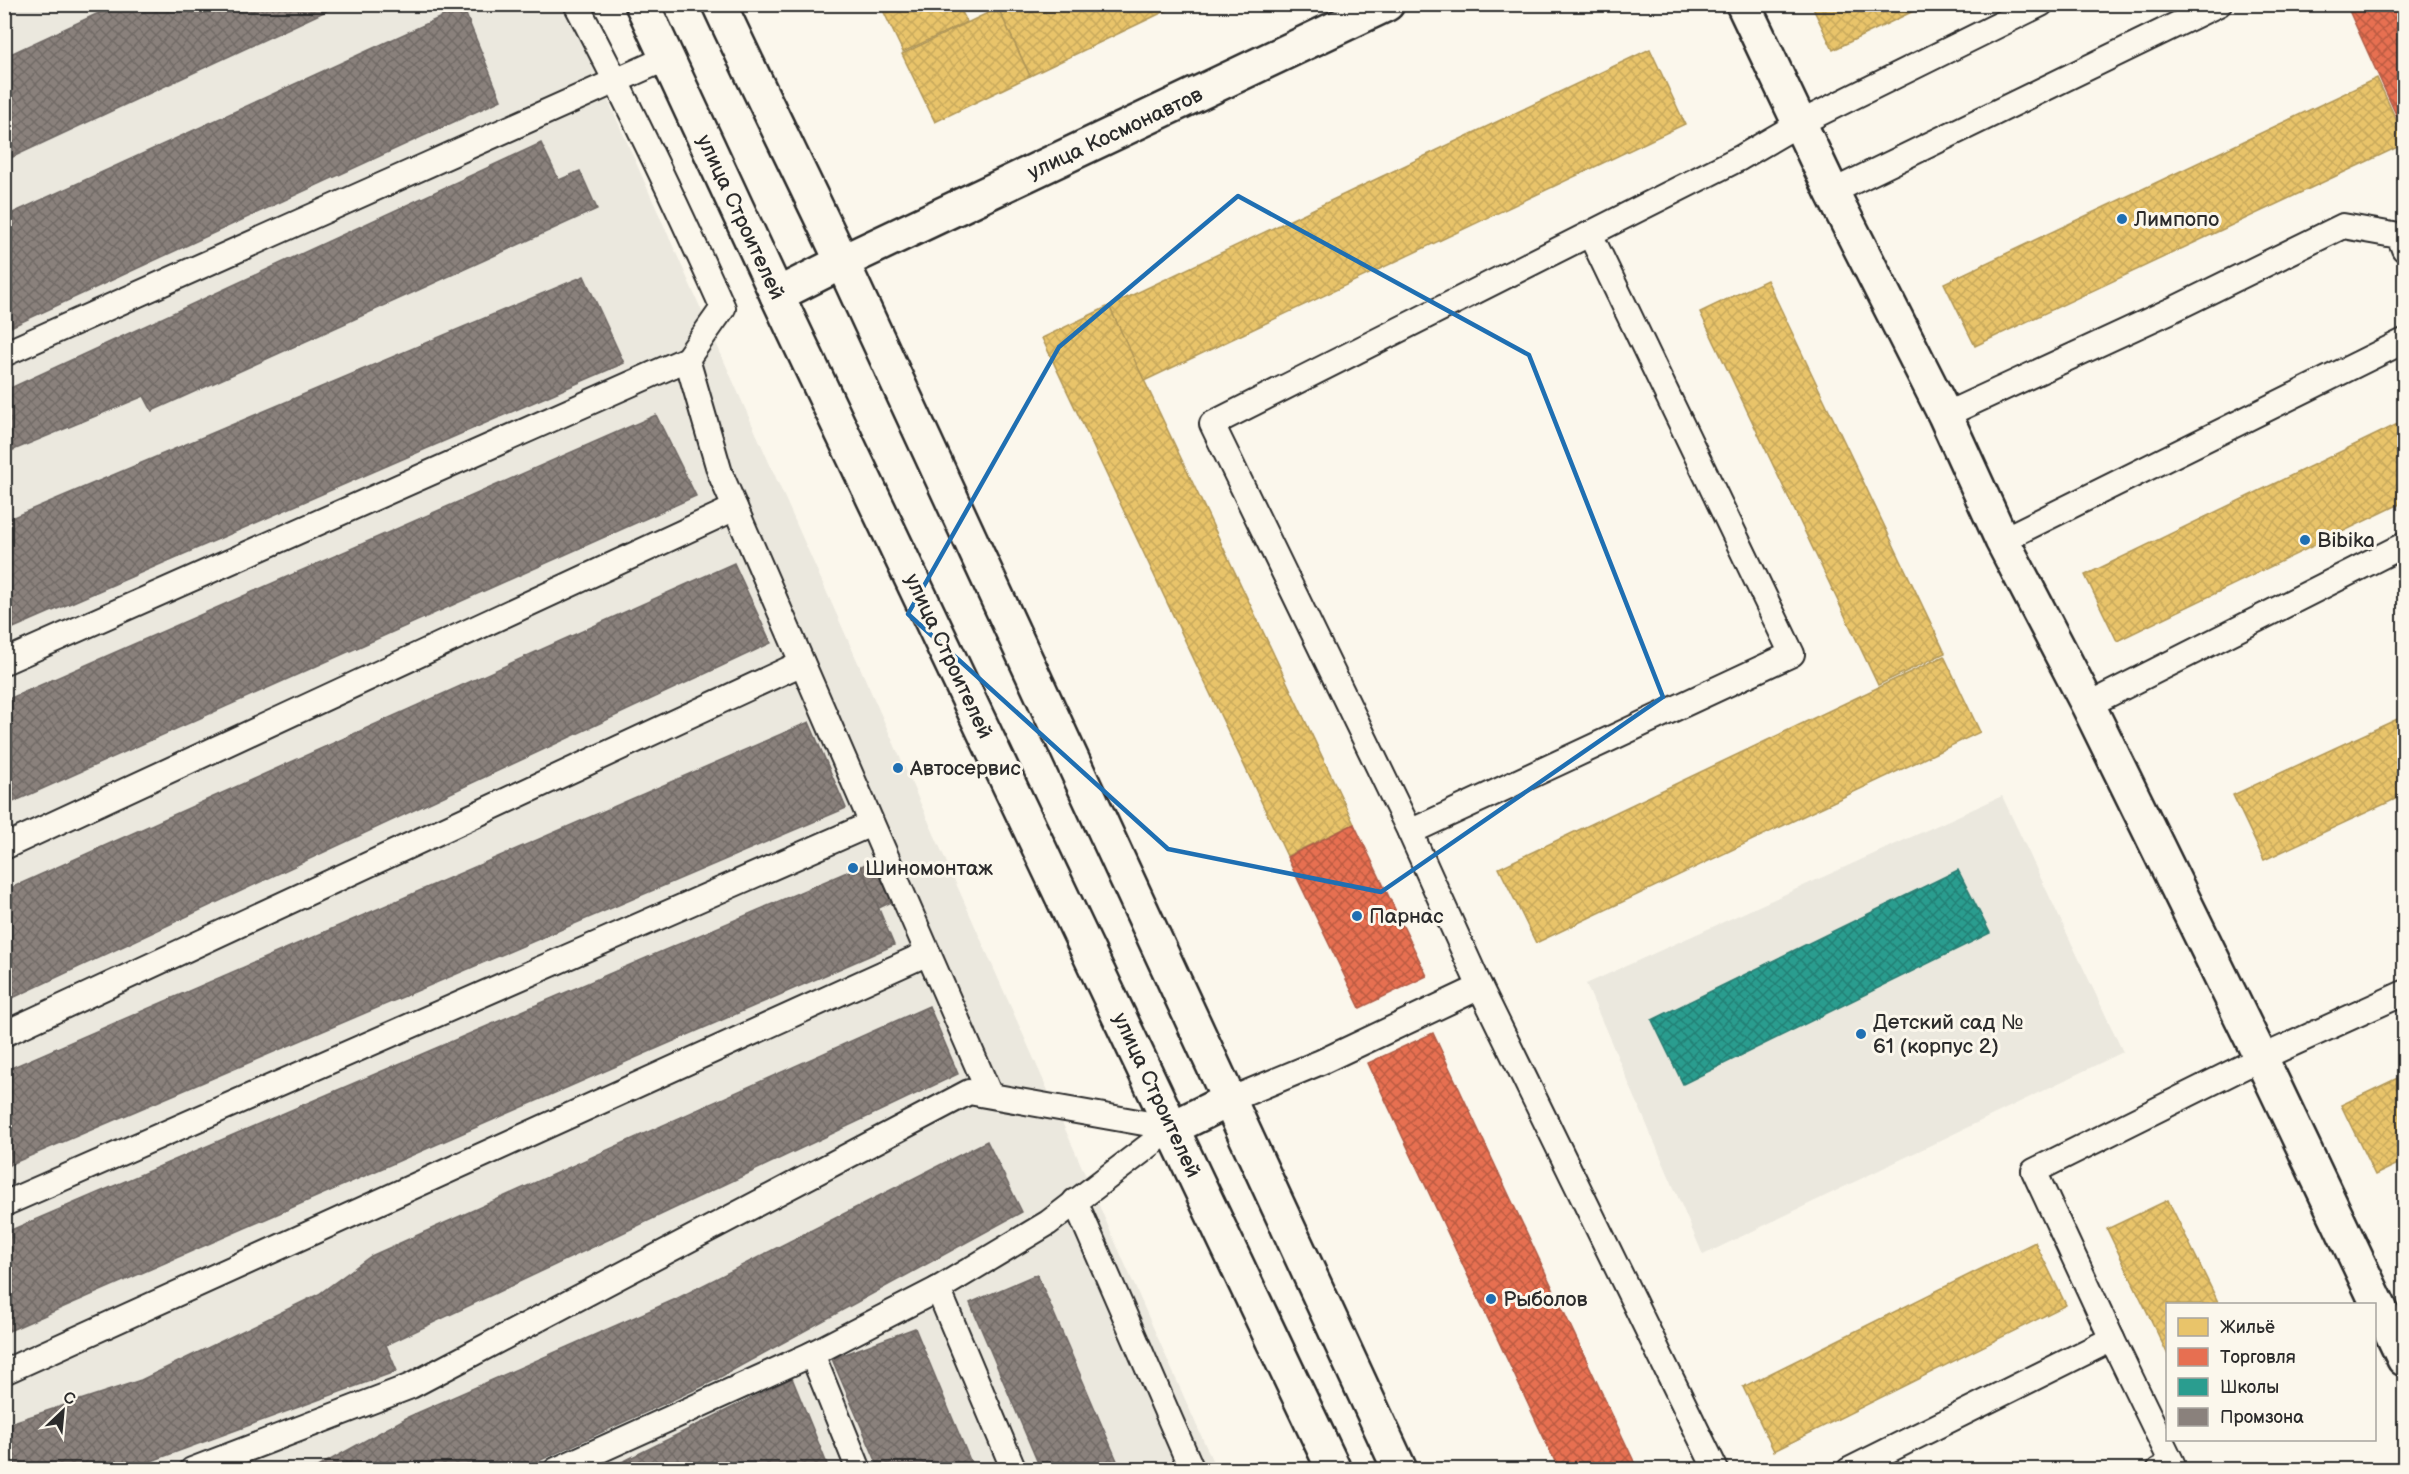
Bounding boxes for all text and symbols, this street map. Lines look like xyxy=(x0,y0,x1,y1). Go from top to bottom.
street label: улица Космонавтов xyxy=(1024,82,1207,185)
street label: улица Строителей xyxy=(691,131,790,304)
place label: Лимпопо xyxy=(2133,207,2219,232)
marker: Лимпопо xyxy=(2115,212,2129,226)
place label: Bibika xyxy=(2317,528,2375,553)
marker: Bibika xyxy=(2298,533,2312,547)
street label: улица Строителей xyxy=(899,570,998,743)
place label: Автосервис xyxy=(909,756,1021,781)
marker: Автосервис xyxy=(891,761,905,775)
place label: Шиномонтаж xyxy=(865,856,993,881)
marker: Шиномонтаж xyxy=(846,861,860,875)
place label: Парнас xyxy=(1369,904,1444,929)
marker: Парнас xyxy=(1350,909,1364,923)
street label: улица Строителей xyxy=(1107,1009,1206,1182)
place label: Детский сад № 61 (корпус 2) xyxy=(1873,1010,2023,1059)
marker: Детский сад № 61 (корпус 2) xyxy=(1854,1027,1868,1041)
place label: Рыболов xyxy=(1503,1287,1588,1312)
marker: Рыболов xyxy=(1484,1292,1498,1306)
legend xyxy=(2166,1303,2376,1441)
text: Жильё xyxy=(2220,1317,2275,1338)
text: Торговля xyxy=(2220,1347,2296,1368)
text: Школы xyxy=(2220,1377,2279,1398)
north arrow xyxy=(33,1381,93,1441)
text: С xyxy=(60,1388,78,1410)
text: Промзона xyxy=(2220,1407,2304,1428)

